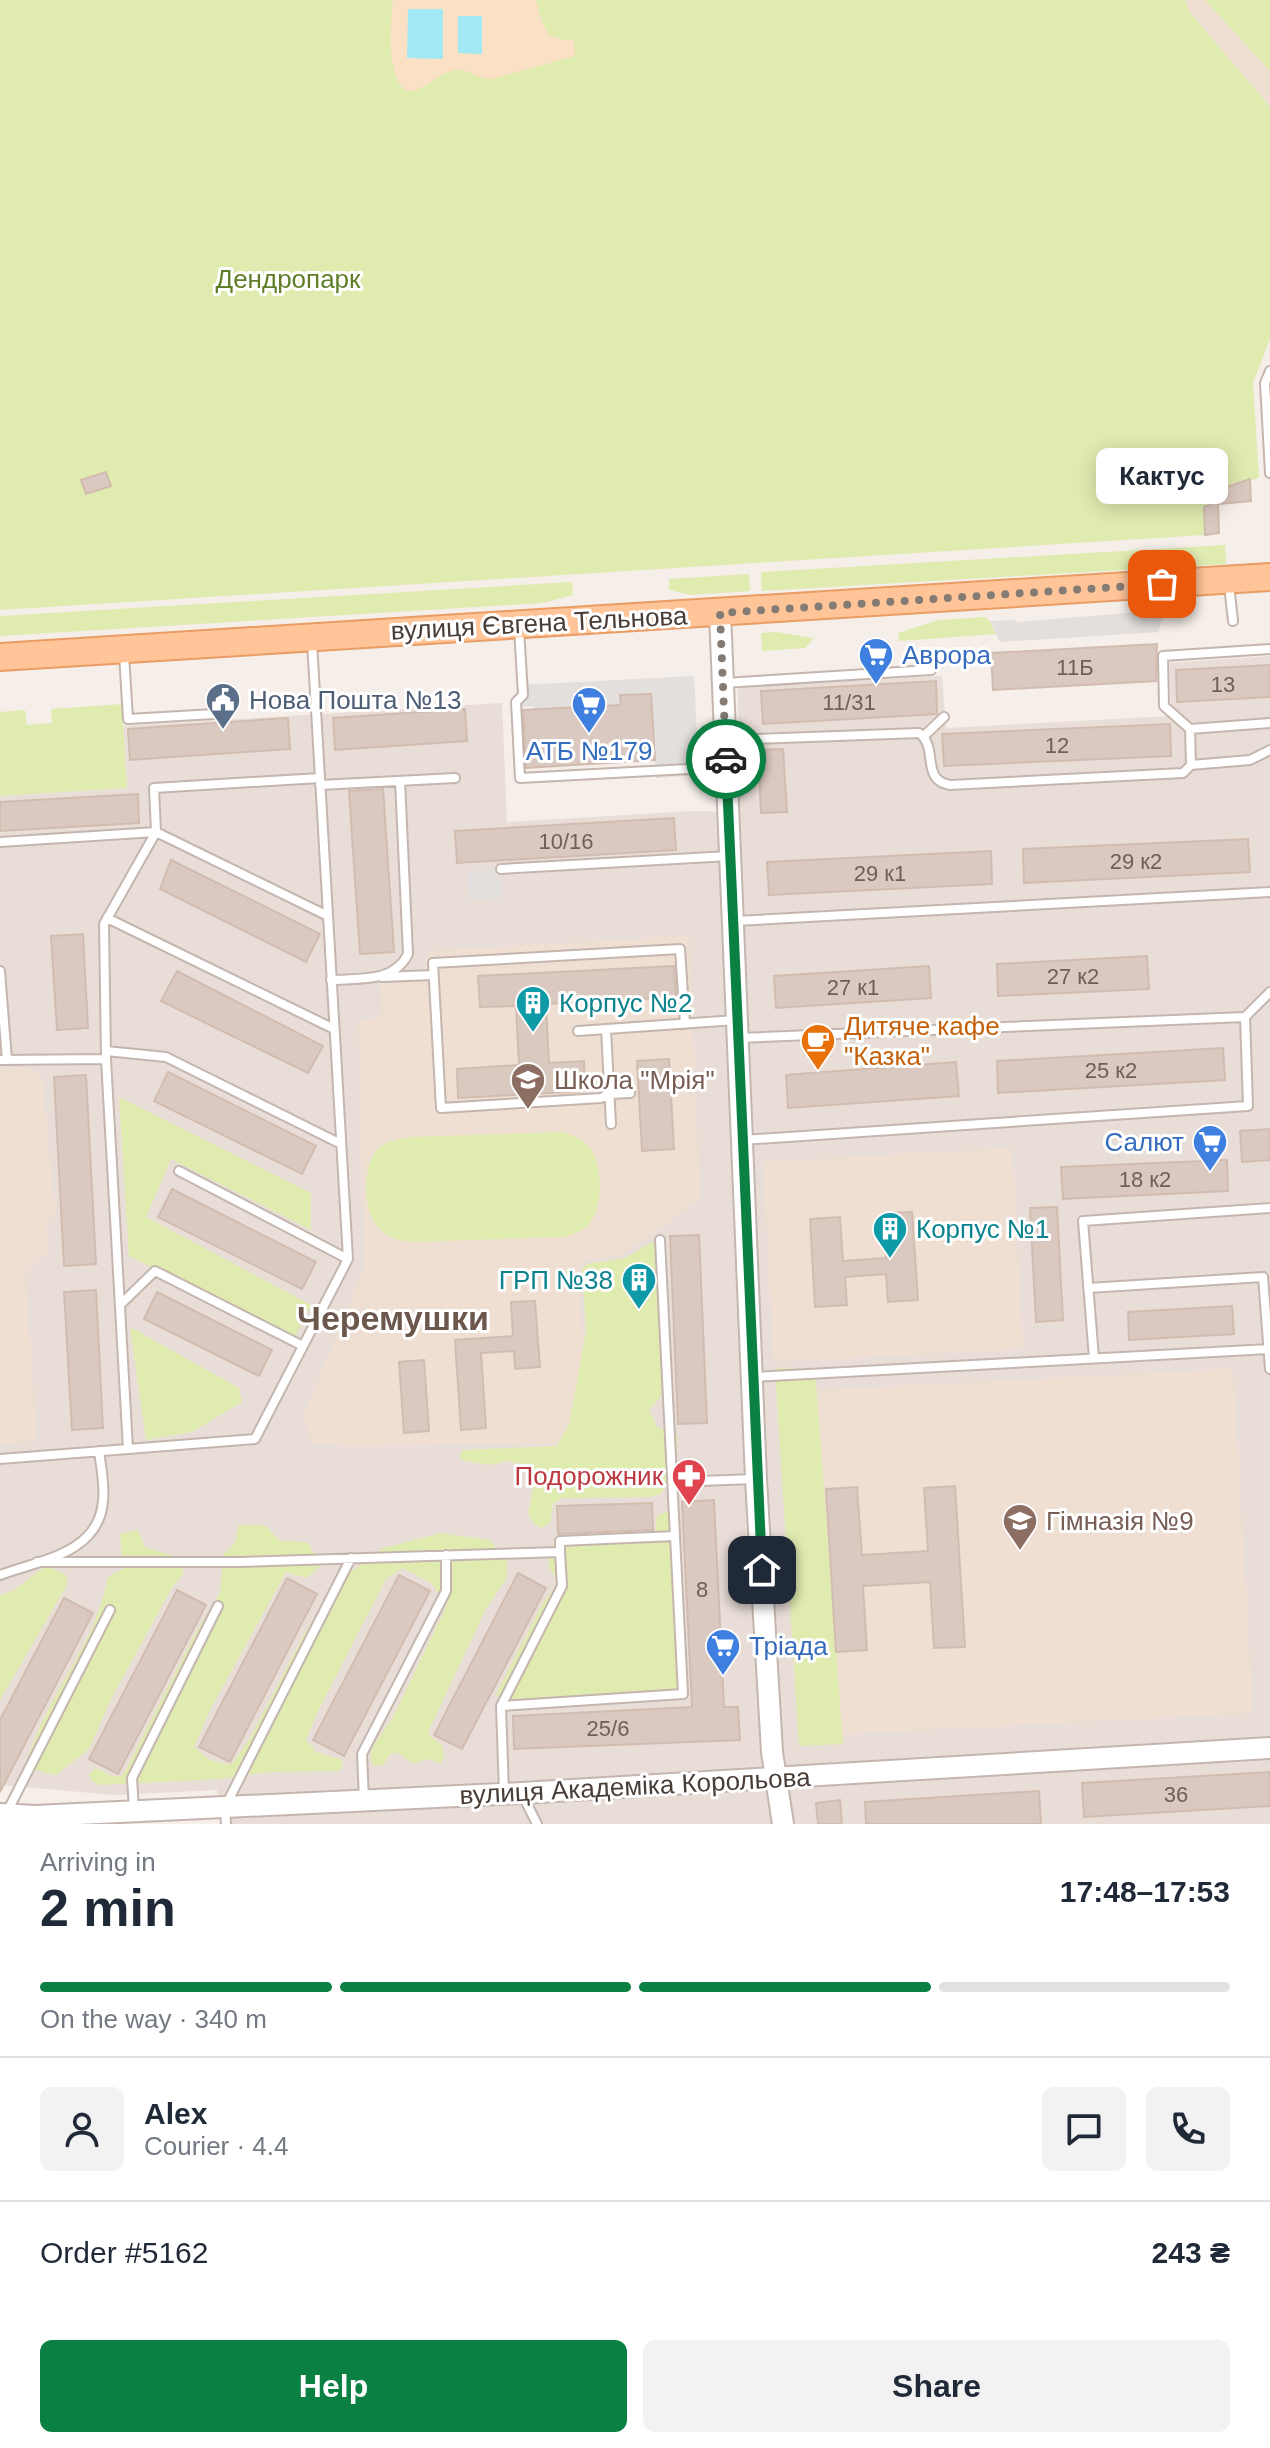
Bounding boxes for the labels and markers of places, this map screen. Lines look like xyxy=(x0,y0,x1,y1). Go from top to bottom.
callout: Кактус xyxy=(1096,448,1228,504)
pin xyxy=(1128,550,1196,618)
supermarket icon: Аврора xyxy=(857,636,895,686)
place label: Аврора xyxy=(902,640,992,670)
public building icon: Нова Пошта №13 xyxy=(204,681,242,731)
place label: Нова Пошта №13 xyxy=(249,685,462,715)
supermarket icon: АТБ №179 xyxy=(570,685,608,735)
place label: АТБ №179 xyxy=(526,736,652,766)
building icon: Корпус №2 xyxy=(514,984,552,1034)
place label: Корпус №2 xyxy=(559,988,692,1018)
place label: Дитяче кафе "Казка" xyxy=(844,1011,1000,1071)
cafe icon: Дитяче кафе "Казка" xyxy=(799,1022,837,1072)
school or university icon: Школа "Мрія" xyxy=(509,1061,547,1111)
place label: Школа "Мрія" xyxy=(554,1065,715,1095)
supermarket icon: Салют xyxy=(1191,1123,1229,1173)
place label: Салют xyxy=(1104,1127,1184,1157)
building icon: Корпус №1 xyxy=(871,1210,909,1260)
place label: Корпус №1 xyxy=(916,1214,1049,1244)
building icon: ГРП №38 xyxy=(620,1261,658,1311)
place label: ГРП №38 xyxy=(499,1265,613,1295)
pharmacy icon: Подорожник xyxy=(670,1457,708,1507)
place label: Подорожник xyxy=(515,1461,664,1491)
school or university icon: Гімназія №9 xyxy=(1001,1502,1039,1552)
place label: Гімназія №9 xyxy=(1046,1506,1194,1536)
pin xyxy=(728,1536,796,1604)
supermarket icon: Тріада xyxy=(704,1627,742,1677)
place label: Тріада xyxy=(749,1631,828,1661)

